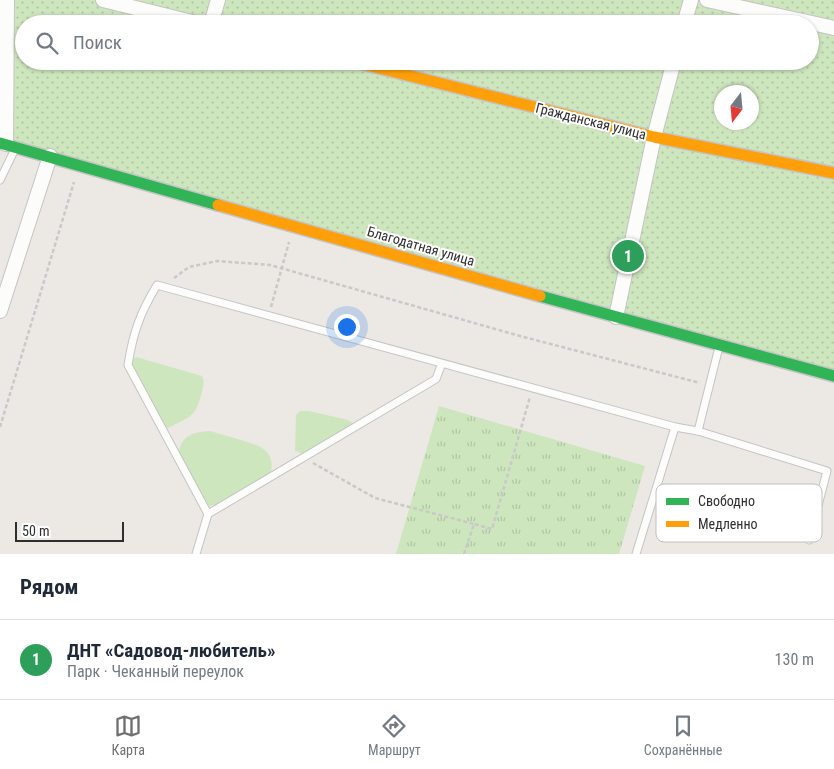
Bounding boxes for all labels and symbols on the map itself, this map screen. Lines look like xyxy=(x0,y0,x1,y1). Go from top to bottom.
north arrow xyxy=(714,85,759,130)
street label: Гражданская улица xyxy=(534,100,648,142)
street label: Благодатная улица xyxy=(366,223,476,269)
pin: 1 xyxy=(612,237,644,275)
your location xyxy=(334,314,360,340)
legend xyxy=(656,484,822,542)
text: Свободно xyxy=(698,493,755,509)
text: Медленно xyxy=(698,516,758,532)
scale bar xyxy=(15,519,124,542)

